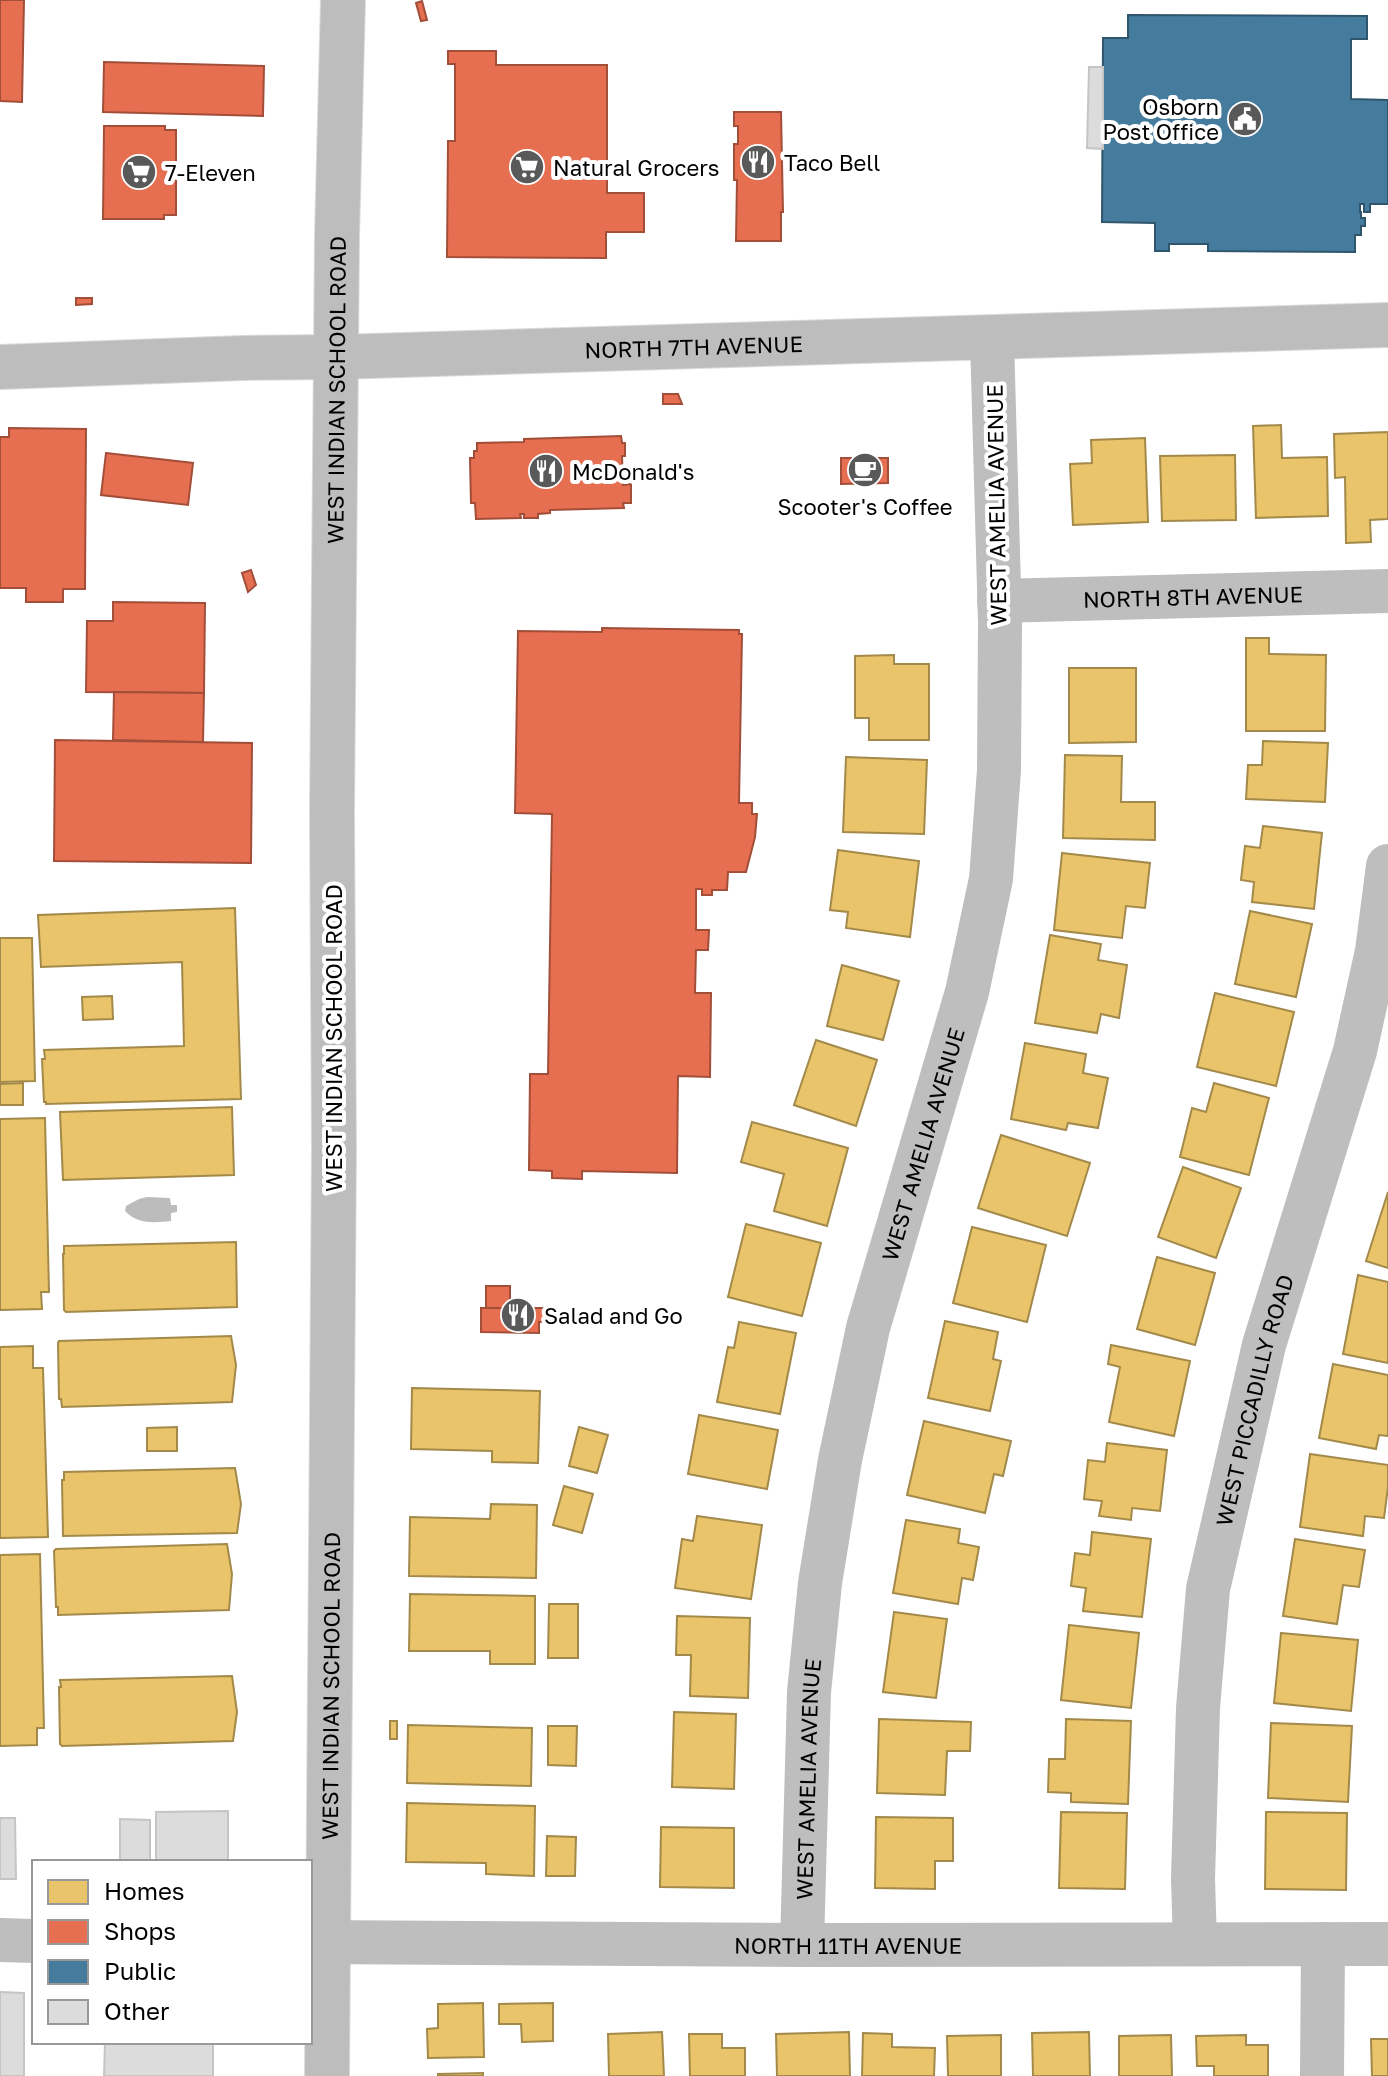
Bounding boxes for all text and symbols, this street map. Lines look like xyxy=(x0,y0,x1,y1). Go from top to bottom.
place label: Osborn Post Office xyxy=(1102,93,1219,145)
public building icon: Osborn Post Office xyxy=(1226,100,1264,138)
restaurant icon: Taco Bell xyxy=(739,143,777,181)
supermarket icon: Natural Grocers xyxy=(508,148,546,186)
place label: Taco Bell xyxy=(784,149,880,176)
supermarket icon: 7-Eleven xyxy=(120,153,158,191)
place label: Natural Grocers xyxy=(553,154,719,181)
place label: 7-Eleven xyxy=(165,159,256,186)
street label: WEST INDIAN SCHOOL ROAD xyxy=(321,236,350,544)
street label: NORTH 7TH AVENUE xyxy=(584,329,803,363)
street label: WEST AMELIA AVENUE xyxy=(980,384,1012,626)
cafe icon: Scooter's Coffee xyxy=(846,451,884,489)
restaurant icon: McDonald's xyxy=(527,452,565,490)
place label: McDonald's xyxy=(572,458,694,485)
place label: Scooter's Coffee xyxy=(777,493,953,520)
street label: NORTH 8TH AVENUE xyxy=(1083,580,1303,612)
street label: WEST INDIAN SCHOOL ROAD xyxy=(320,884,347,1192)
street label: WEST AMELIA AVENUE xyxy=(875,1024,969,1264)
street label: WEST PICCADILLY ROAD xyxy=(1209,1271,1299,1528)
restaurant icon: Salad and Go xyxy=(499,1296,537,1334)
place label: Salad and Go xyxy=(544,1302,683,1329)
street label: WEST INDIAN SCHOOL ROAD xyxy=(315,1532,345,1840)
street label: WEST AMELIA AVENUE xyxy=(790,1657,826,1900)
legend xyxy=(32,1860,312,2044)
text: Homes xyxy=(104,1876,185,1905)
text: Shops xyxy=(104,1916,176,1945)
street label: NORTH 11TH AVENUE xyxy=(734,1931,962,1959)
text: Public xyxy=(104,1956,176,1985)
text: Other xyxy=(104,1996,169,2025)

